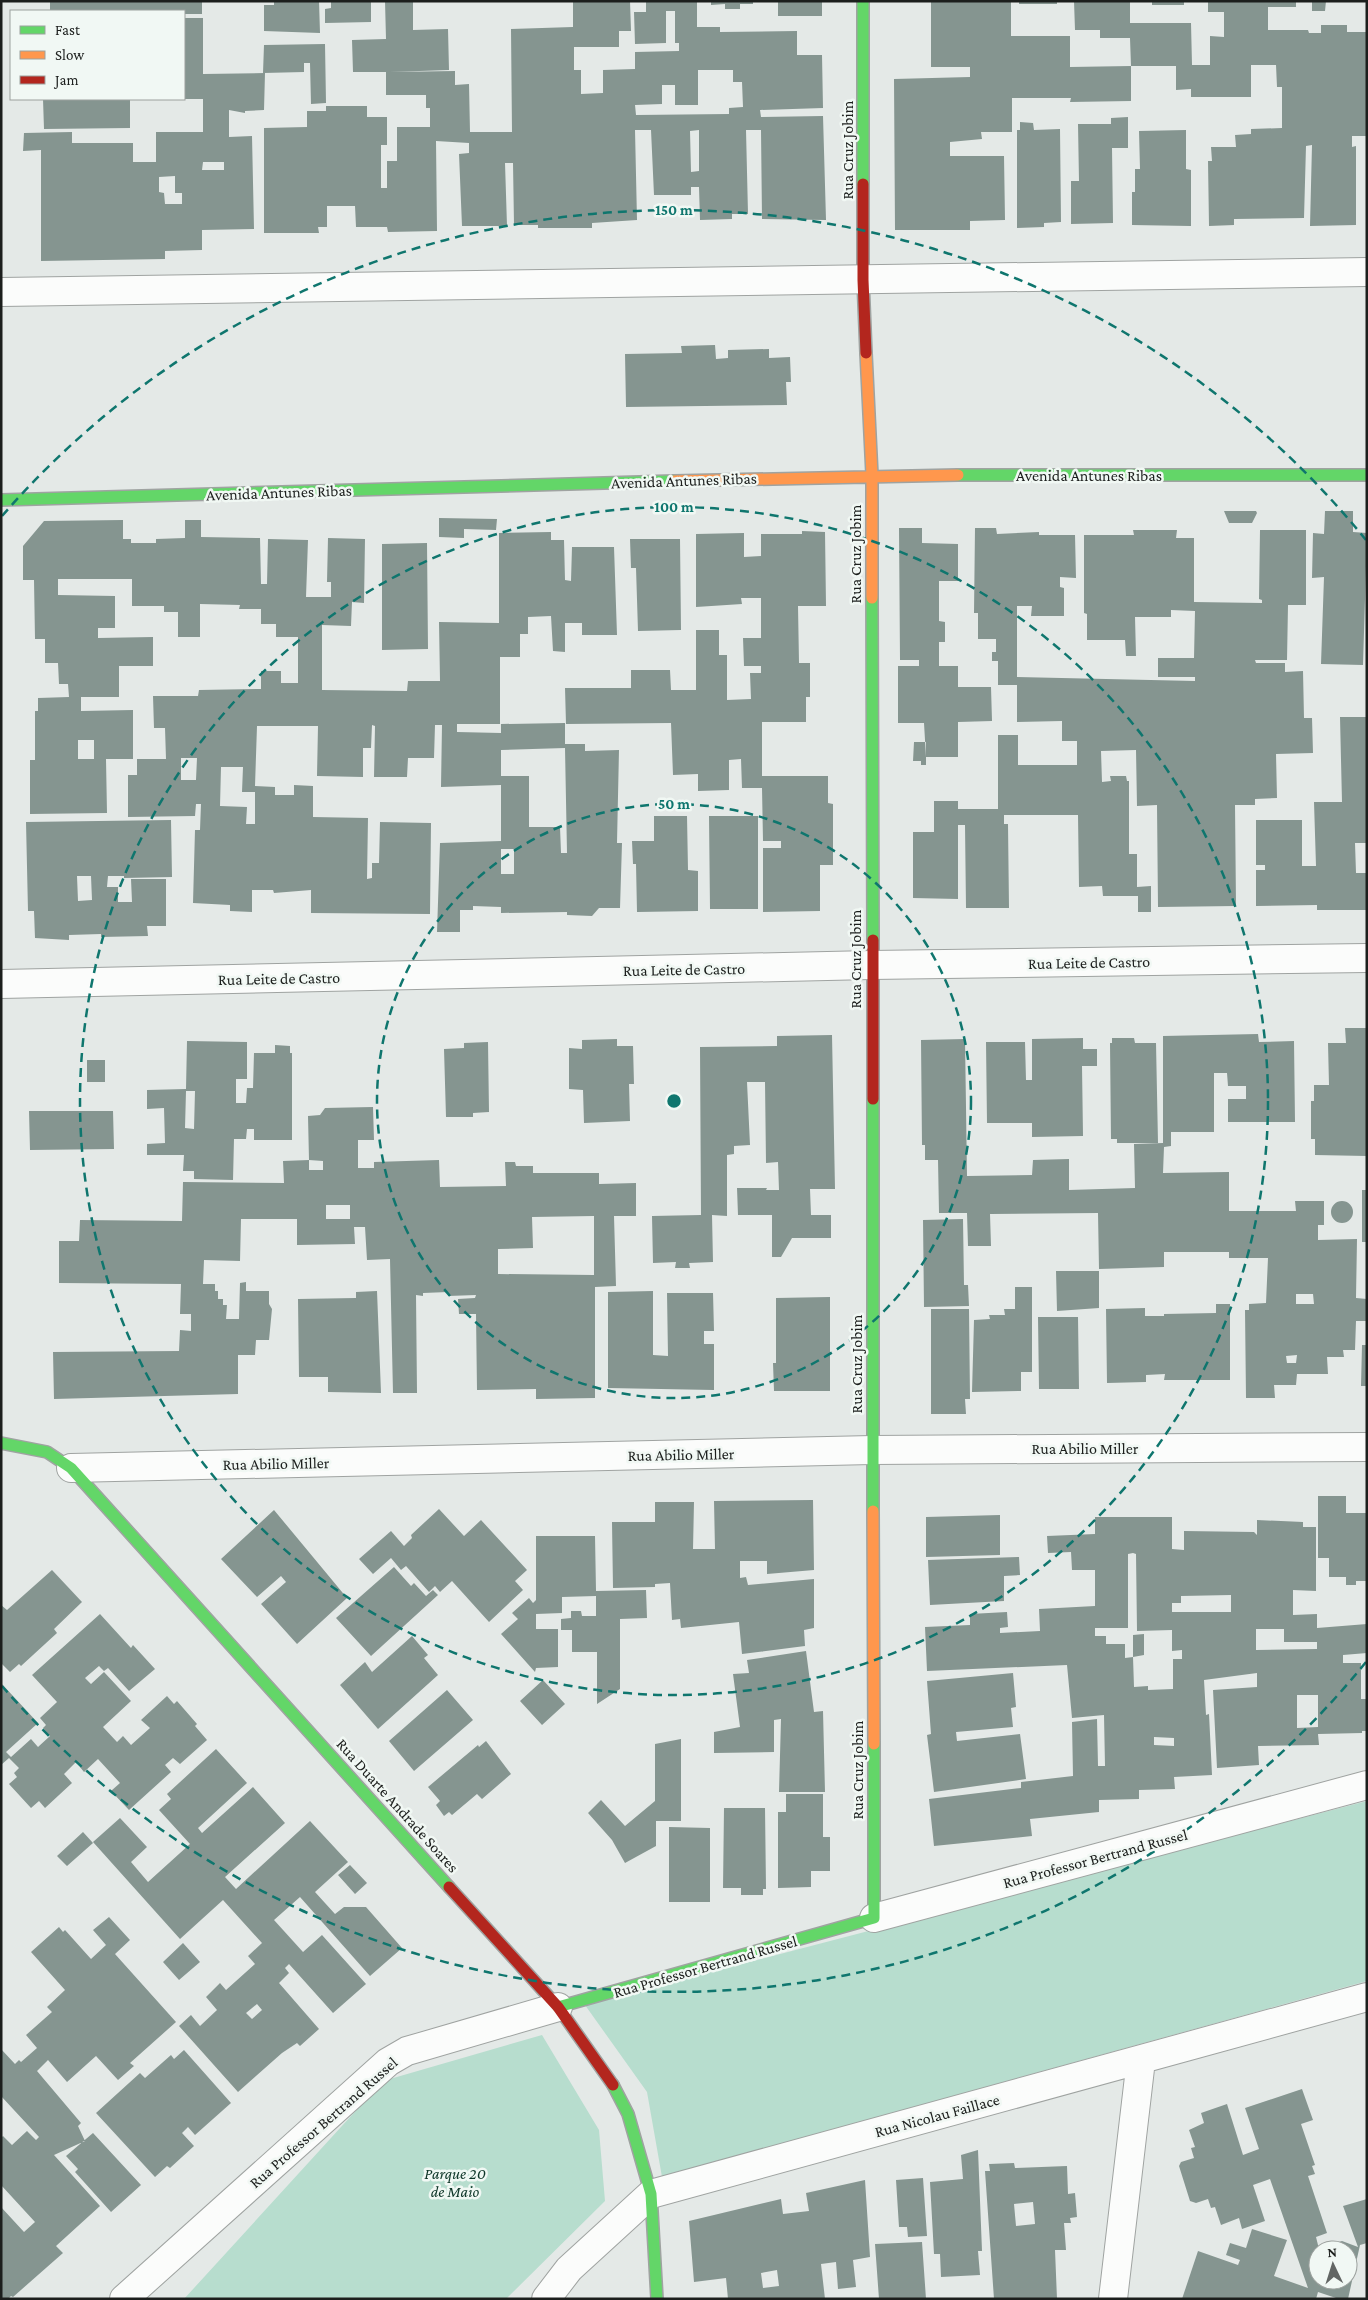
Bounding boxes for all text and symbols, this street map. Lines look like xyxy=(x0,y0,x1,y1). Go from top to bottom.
legend xyxy=(10,10,185,100)
text: Fast xyxy=(55,22,81,38)
text: Slow xyxy=(55,47,85,63)
text: Jam xyxy=(53,72,78,89)
street label: Rua Cruz Jobim xyxy=(839,100,857,199)
text: 150 m xyxy=(655,202,693,218)
street label: Avenida Antunes Ribas xyxy=(1016,467,1162,484)
street label: Avenida Antunes Ribas xyxy=(611,469,757,492)
street label: Avenida Antunes Ribas xyxy=(206,481,352,504)
text: 100 m xyxy=(654,499,694,515)
street label: Rua Cruz Jobim xyxy=(847,504,865,603)
text: 50 m xyxy=(658,796,690,812)
street label: Rua Cruz Jobim xyxy=(847,909,865,1008)
street label: Rua Leite de Castro xyxy=(1028,953,1150,972)
street label: Rua Leite de Castro xyxy=(623,960,745,979)
street label: Rua Leite de Castro xyxy=(218,969,340,988)
centre of rings xyxy=(665,1092,683,1110)
street label: Rua Cruz Jobim xyxy=(848,1314,866,1413)
street label: Rua Abilio Miller xyxy=(1032,1440,1139,1457)
street label: Rua Abilio Miller xyxy=(627,1445,735,1464)
street label: Rua Abilio Miller xyxy=(222,1454,330,1473)
street label: Rua Cruz Jobim xyxy=(849,1720,867,1819)
street label: Rua Duarte Andrade Soares xyxy=(333,1735,462,1876)
street label: Rua Professor Bertrand Russel xyxy=(1001,1826,1189,1891)
street label: Rua Professor Bertrand Russel xyxy=(611,1932,799,2001)
street label: Rua Professor Bertrand Russel xyxy=(246,2054,401,2191)
street label: Rua Nicolau Faillace xyxy=(873,2091,1001,2140)
park label: Parque 20 de Maio xyxy=(424,2165,486,2200)
north arrow xyxy=(1308,2240,1358,2290)
text: N xyxy=(1327,2244,1338,2260)

